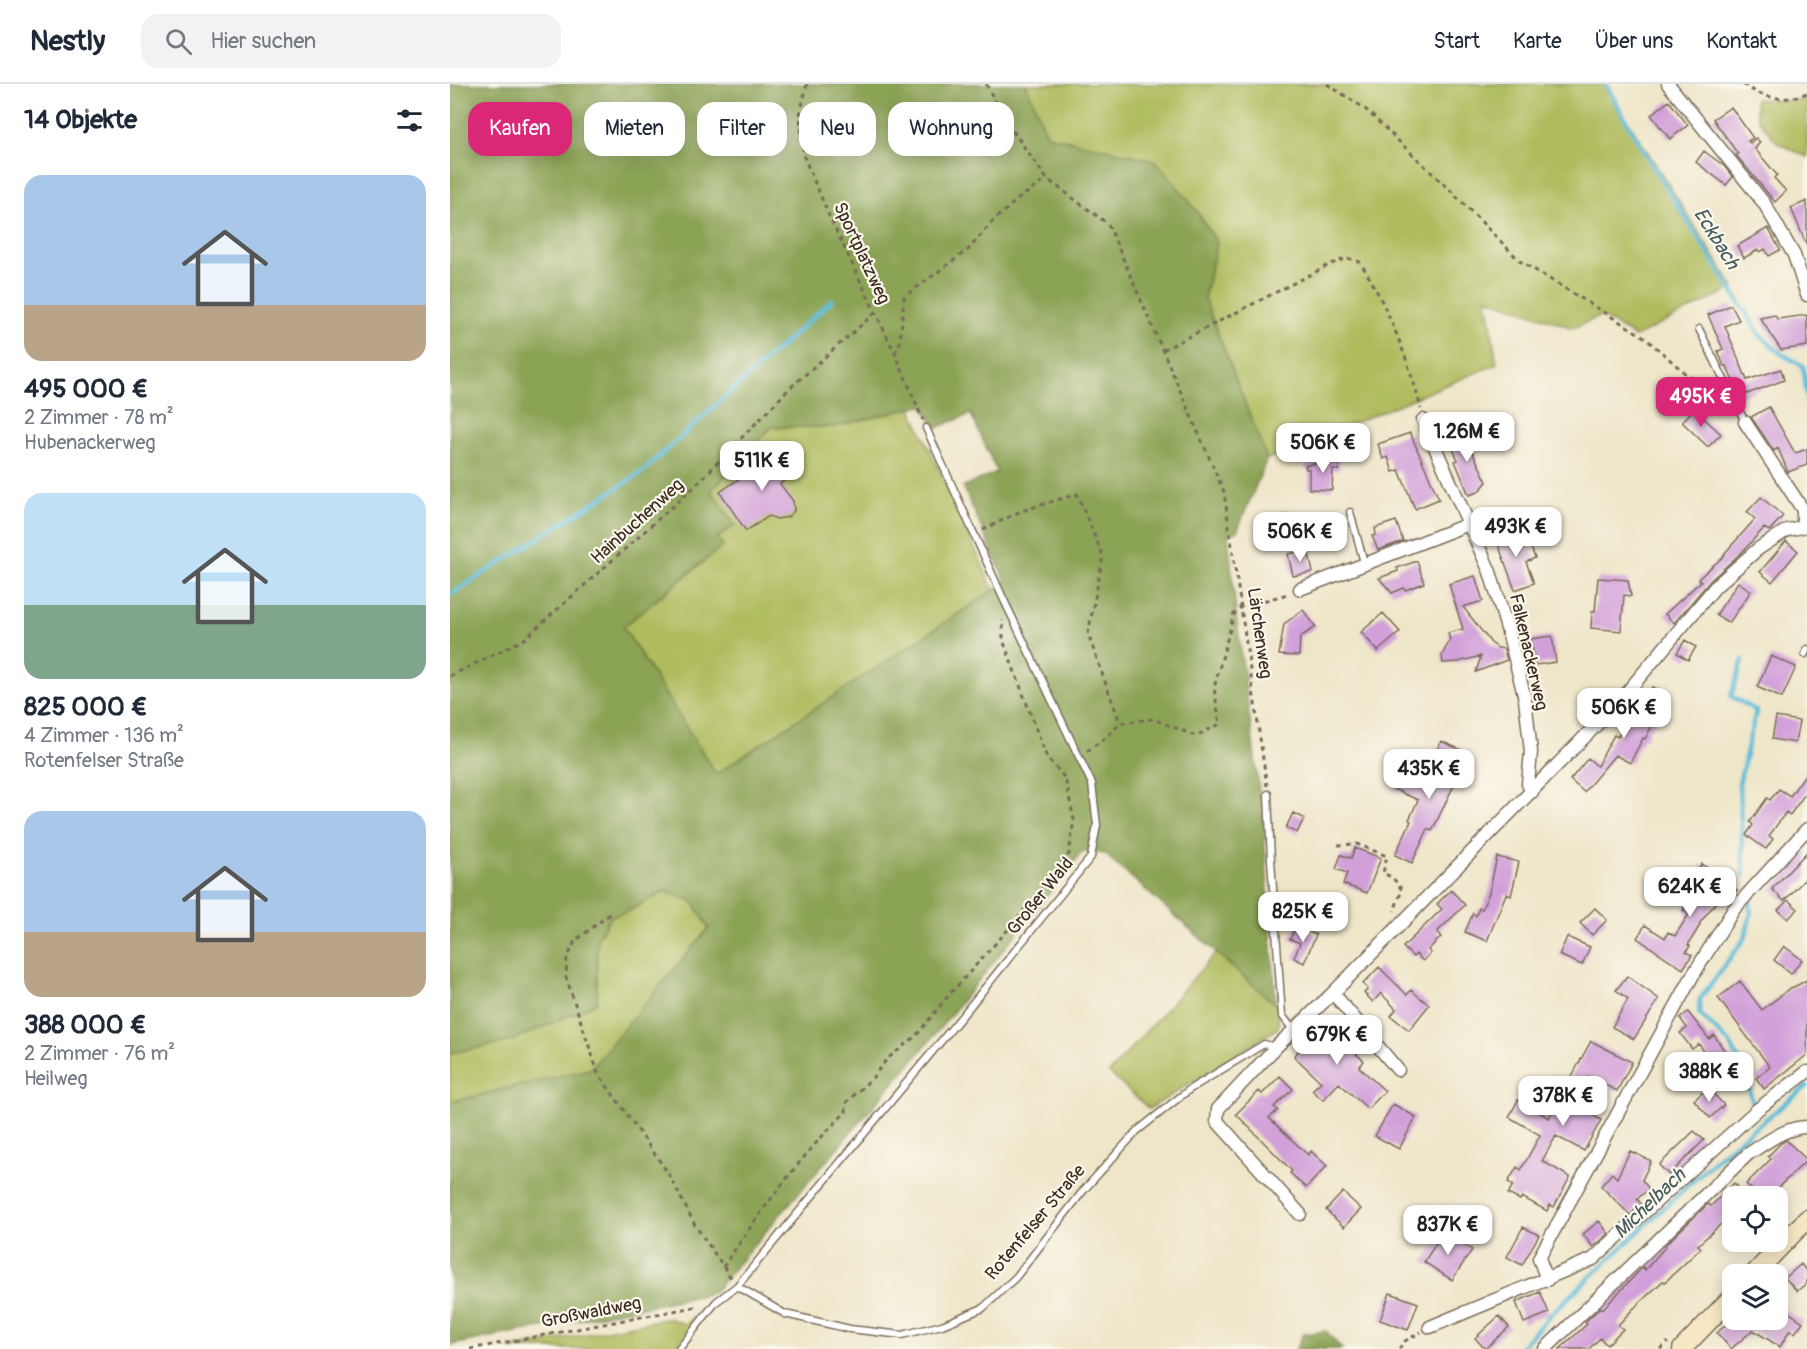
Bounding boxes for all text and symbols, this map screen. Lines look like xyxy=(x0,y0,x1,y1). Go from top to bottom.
search box xyxy=(141,14,561,68)
text: Nestly xyxy=(30,24,105,59)
icon: search xyxy=(162,25,195,58)
text: Hier suchen xyxy=(210,27,316,55)
text: Start xyxy=(1434,28,1480,55)
text: Karte xyxy=(1513,28,1562,55)
text: Über uns xyxy=(1595,28,1673,55)
text: Kontakt xyxy=(1706,28,1777,55)
chip: Kaufen xyxy=(468,102,572,156)
chip: Mieten xyxy=(584,102,685,156)
chip: Filter xyxy=(697,102,787,156)
chip: Neu xyxy=(799,102,876,156)
chip: Wohnung xyxy=(888,102,1014,156)
text: 14 Objekte xyxy=(24,104,137,136)
icon: filters xyxy=(393,104,426,137)
street label: Sportplatzweg xyxy=(828,199,895,308)
water label: Eckbach xyxy=(1688,203,1746,275)
icon: home xyxy=(171,214,279,322)
text: 495 000 € xyxy=(24,373,148,405)
pin: 495K € xyxy=(1652,377,1750,428)
text: 495K € xyxy=(1670,384,1732,409)
text: 2 Zimmer · 78 m² xyxy=(24,405,174,430)
pin: 1.26M € xyxy=(1412,412,1522,463)
text: 1.26M € xyxy=(1434,419,1500,444)
pin: 506K € xyxy=(1274,423,1372,474)
text: Hubenackerweg xyxy=(24,430,156,455)
text: 506K € xyxy=(1290,430,1356,455)
pin: 511K € xyxy=(713,441,811,492)
text: 511K € xyxy=(734,448,790,473)
street label: Hainbuchenweg xyxy=(586,474,689,569)
pin: 493K € xyxy=(1467,507,1565,558)
pin: 506K € xyxy=(1251,512,1349,563)
text: 493K € xyxy=(1485,514,1547,539)
text: 506K € xyxy=(1267,519,1333,544)
icon: home xyxy=(171,532,279,640)
street label: Lärchenweg xyxy=(1242,586,1277,680)
street label: Falkenackerweg xyxy=(1504,592,1553,713)
pin: 506K € xyxy=(1575,688,1673,739)
text: 825 000 € xyxy=(24,691,147,723)
text: 506K € xyxy=(1591,695,1657,720)
text: 4 Zimmer · 136 m² xyxy=(24,723,184,748)
text: Rotenfelser Straße xyxy=(24,748,184,773)
pin: 435K € xyxy=(1380,749,1478,800)
text: 435K € xyxy=(1397,756,1461,781)
icon: home xyxy=(171,850,279,958)
street label: Großer Wald xyxy=(1002,853,1079,940)
pin: 624K € xyxy=(1641,867,1739,918)
text: 624K € xyxy=(1658,874,1722,899)
pin: 825K € xyxy=(1254,892,1352,943)
text: 825K € xyxy=(1272,899,1334,924)
text: 388 000 € xyxy=(24,1009,146,1041)
pin: 679K € xyxy=(1288,1015,1386,1066)
text: 679K € xyxy=(1306,1022,1368,1047)
text: 2 Zimmer · 76 m² xyxy=(24,1041,175,1066)
pin: 388K € xyxy=(1660,1052,1758,1103)
text: 388K € xyxy=(1679,1059,1739,1084)
text: Heilweg xyxy=(24,1066,87,1091)
pin: 378K € xyxy=(1514,1076,1612,1127)
text: 378K € xyxy=(1532,1083,1594,1108)
street label: Rotenfelser Straße xyxy=(980,1160,1091,1285)
water label: Michelbach xyxy=(1608,1162,1692,1244)
map controls xyxy=(1722,1186,1788,1330)
button: locate xyxy=(1722,1186,1788,1252)
pin: 837K € xyxy=(1399,1205,1497,1256)
text: 837K € xyxy=(1417,1212,1479,1237)
button: layers xyxy=(1722,1264,1788,1330)
street label: Großwaldweg xyxy=(539,1292,643,1333)

